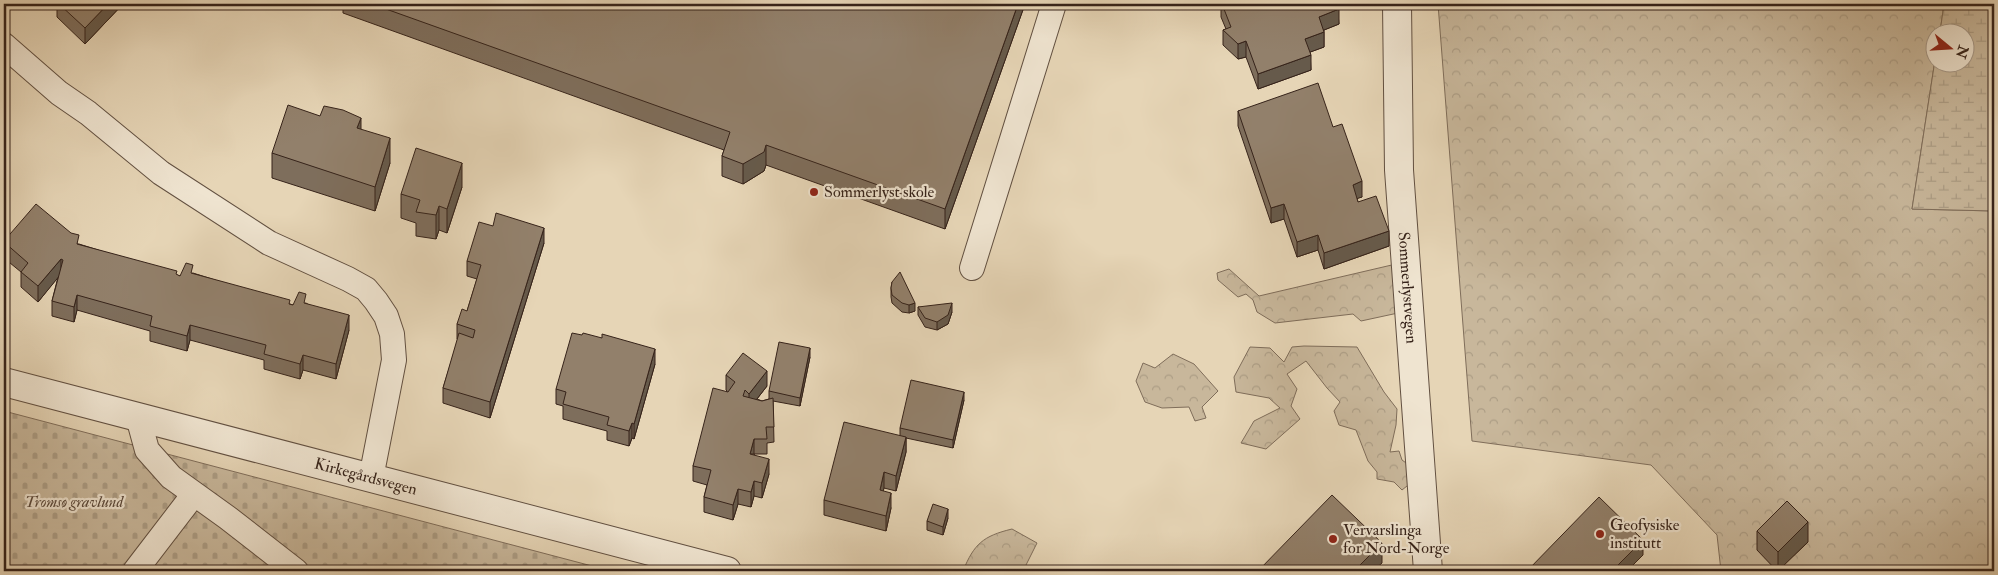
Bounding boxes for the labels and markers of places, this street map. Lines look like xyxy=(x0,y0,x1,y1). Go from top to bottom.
place label: Sommerlyst skole xyxy=(824,182,935,202)
marker: Sommerlyst skole xyxy=(808,186,820,198)
place label: Geofysiske institutt xyxy=(1610,515,1680,553)
place label: Vervarslinga for Nord-Norge xyxy=(1343,520,1450,558)
marker: Geofysiske institutt xyxy=(1594,528,1606,540)
marker: Vervarslinga for Nord-Norge xyxy=(1327,533,1339,545)

